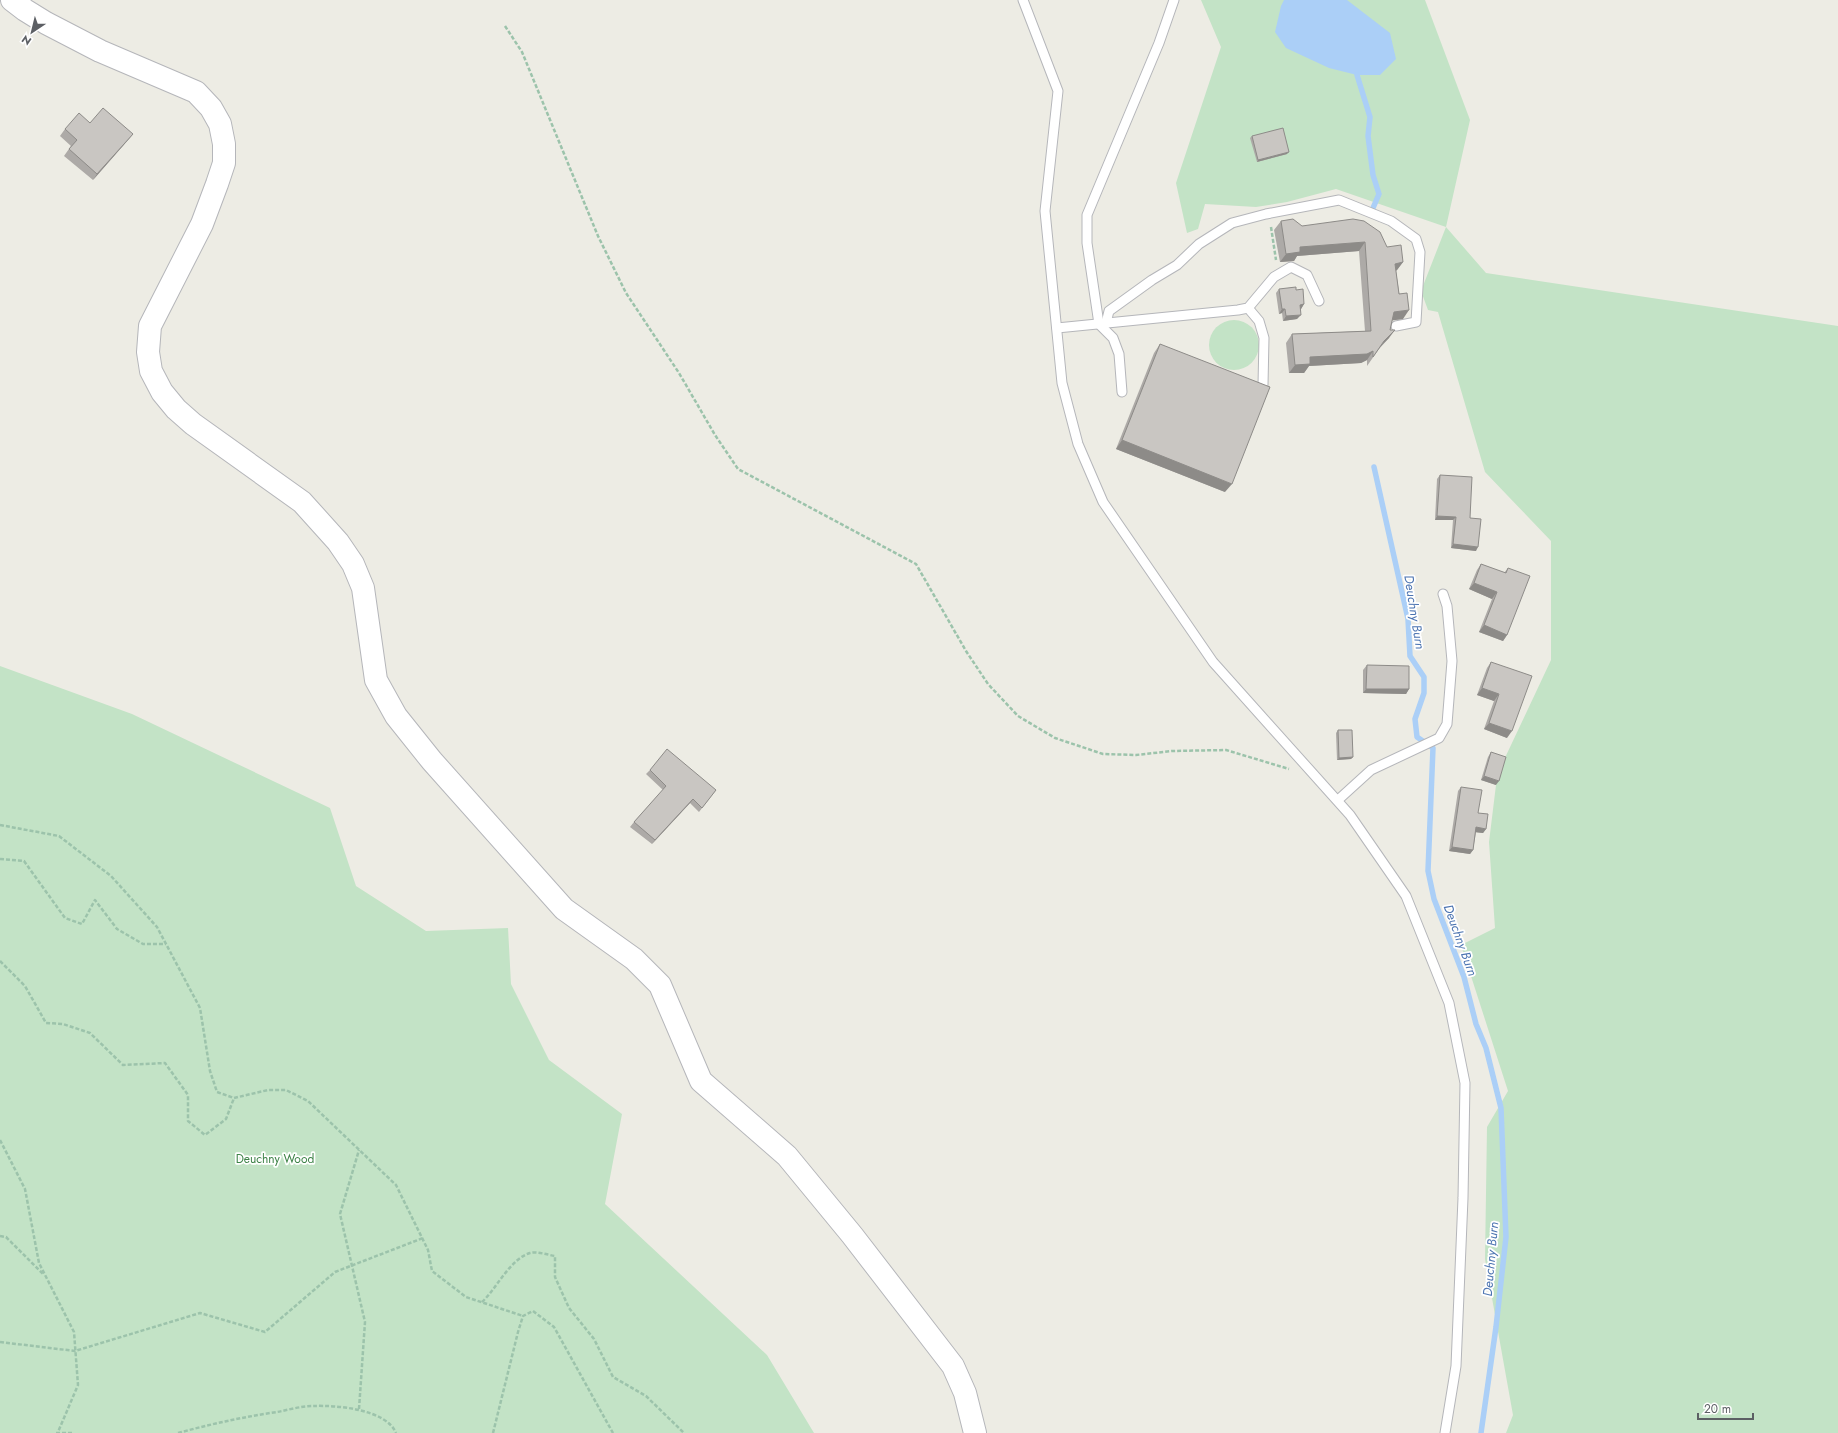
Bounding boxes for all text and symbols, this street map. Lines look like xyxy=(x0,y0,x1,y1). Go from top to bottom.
north arrow xyxy=(12,12,52,52)
text: N xyxy=(18,31,34,49)
water label: Deuchny Burn xyxy=(1399,574,1430,651)
water label: Deuchny Burn xyxy=(1439,902,1482,979)
park label: Deuchny Wood xyxy=(236,1150,314,1168)
water label: Deuchny Burn xyxy=(1478,1220,1503,1297)
scale bar xyxy=(1698,1395,1753,1421)
text: 20 m xyxy=(1704,1400,1731,1418)

